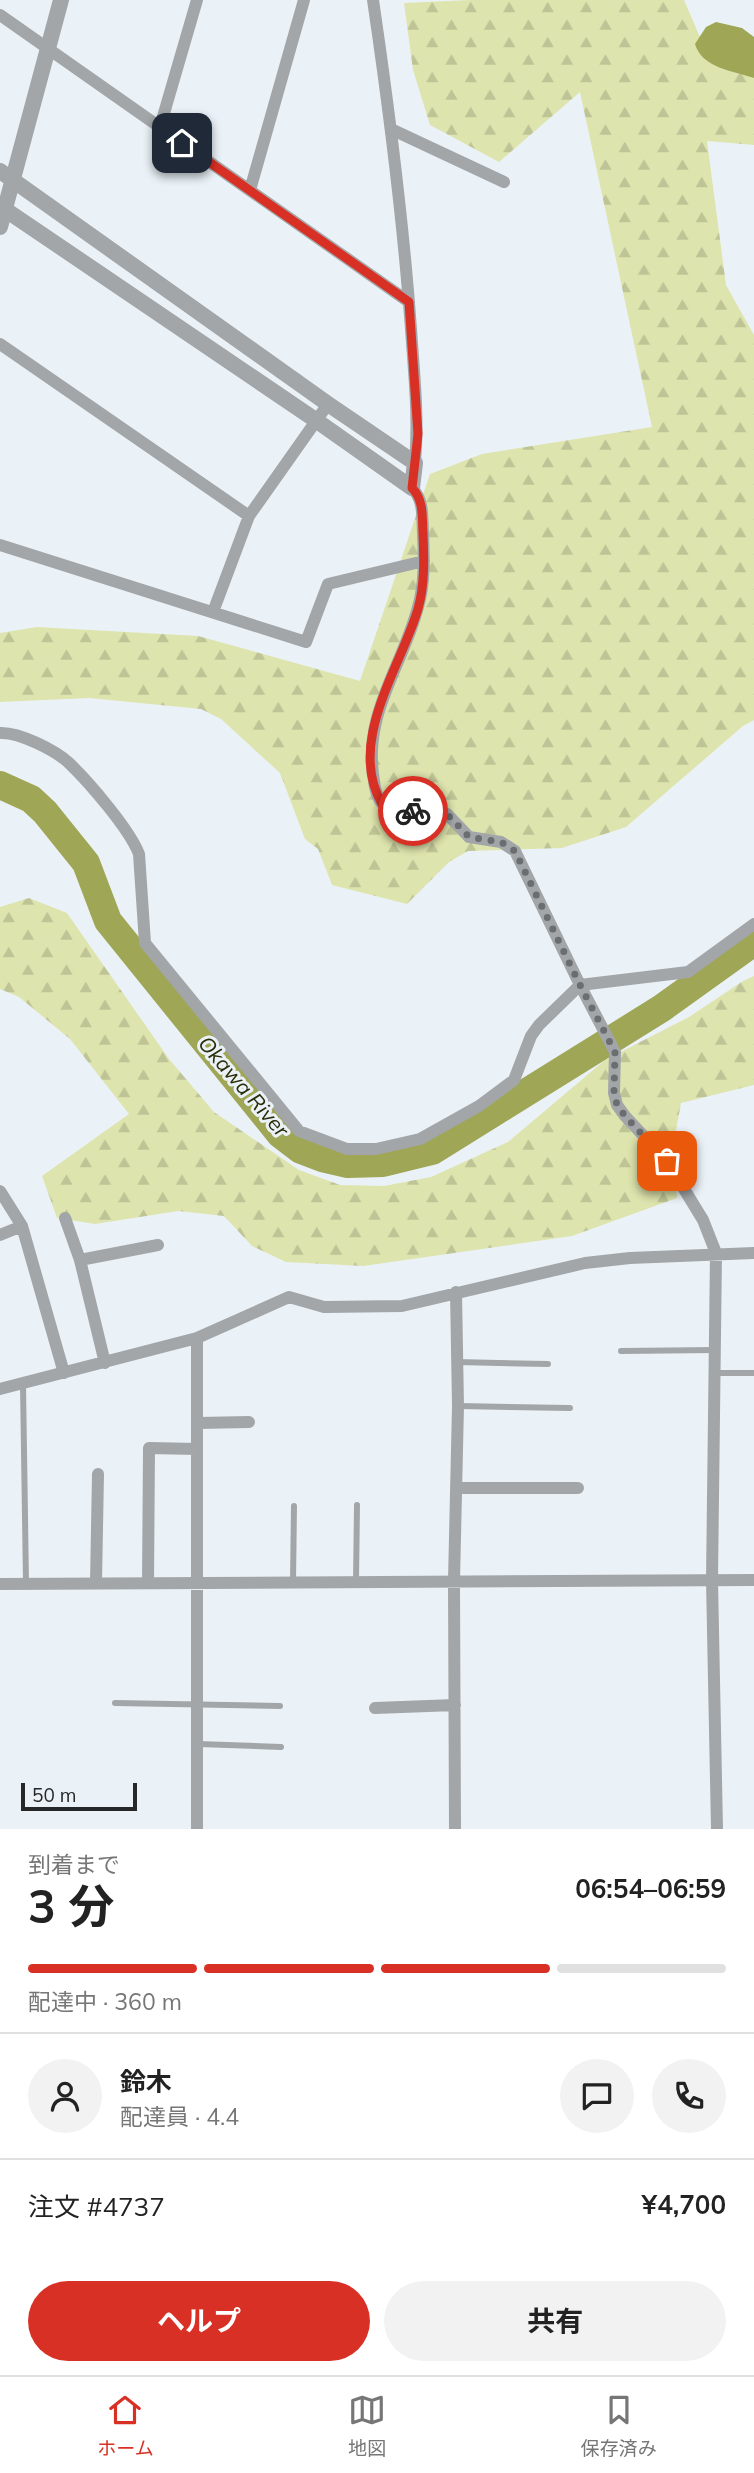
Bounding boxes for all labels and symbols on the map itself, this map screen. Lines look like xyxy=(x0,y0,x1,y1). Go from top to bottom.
pin xyxy=(152,113,212,173)
courier xyxy=(378,776,448,846)
water label: Okawa River xyxy=(193,1030,296,1143)
pin xyxy=(637,1131,697,1191)
scale bar xyxy=(21,1780,136,1812)

